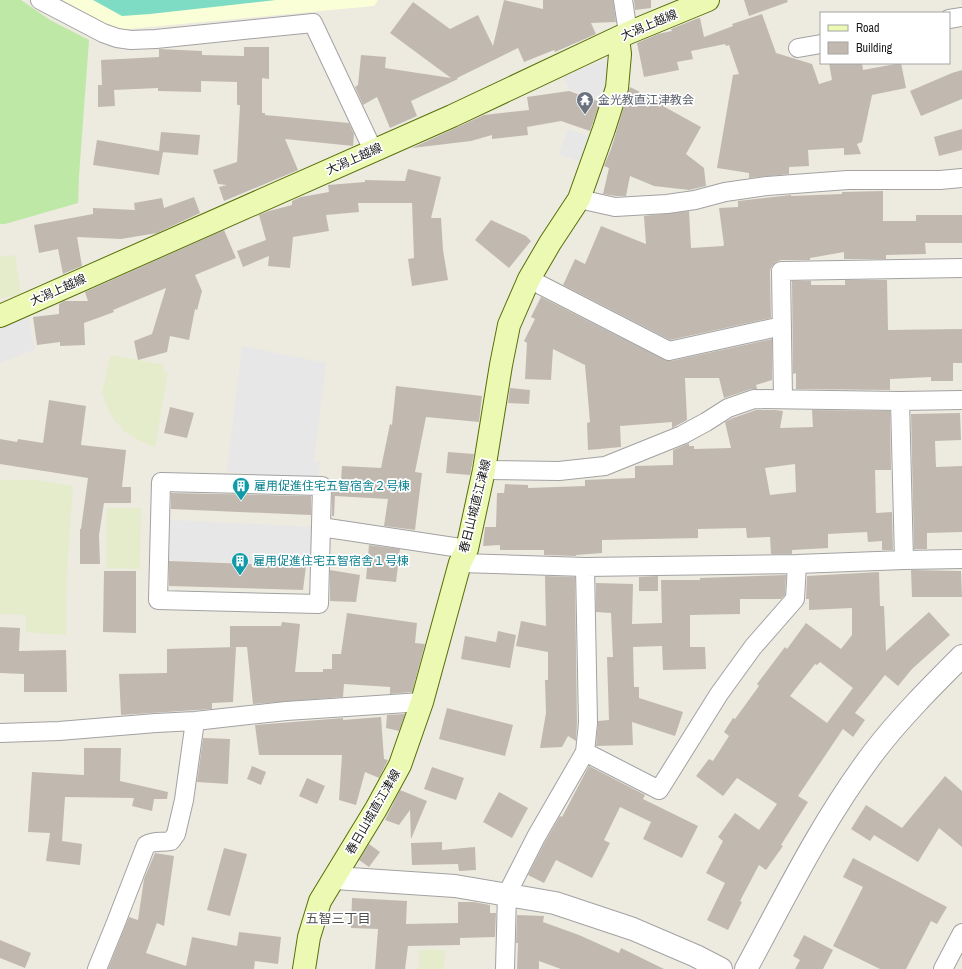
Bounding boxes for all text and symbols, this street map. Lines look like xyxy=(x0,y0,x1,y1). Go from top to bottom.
street label: 大潟上越線 xyxy=(618,6,680,44)
legend xyxy=(820,12,950,64)
text: Road xyxy=(856,20,880,36)
text: Building xyxy=(856,40,893,56)
temple icon: 金光教直江津教会 xyxy=(575,90,595,115)
place label: 金光教直江津教会 xyxy=(598,92,694,108)
street label: 大潟上越線 xyxy=(323,139,385,179)
street label: 大潟上越線 xyxy=(27,270,89,310)
street label: 春日山城直江津線 xyxy=(456,457,494,555)
building icon: 雇用促進住宅五智宿舎２号棟 xyxy=(231,476,251,501)
place label: 雇用促進住宅五智宿舎２号棟 xyxy=(254,478,410,494)
building icon: 雇用促進住宅五智宿舎１号棟 xyxy=(230,551,250,576)
place label: 雇用促進住宅五智宿舎１号棟 xyxy=(253,553,409,569)
street label: 春日山城直江津線 xyxy=(342,766,404,858)
district label: 五智三丁目 xyxy=(305,910,371,927)

